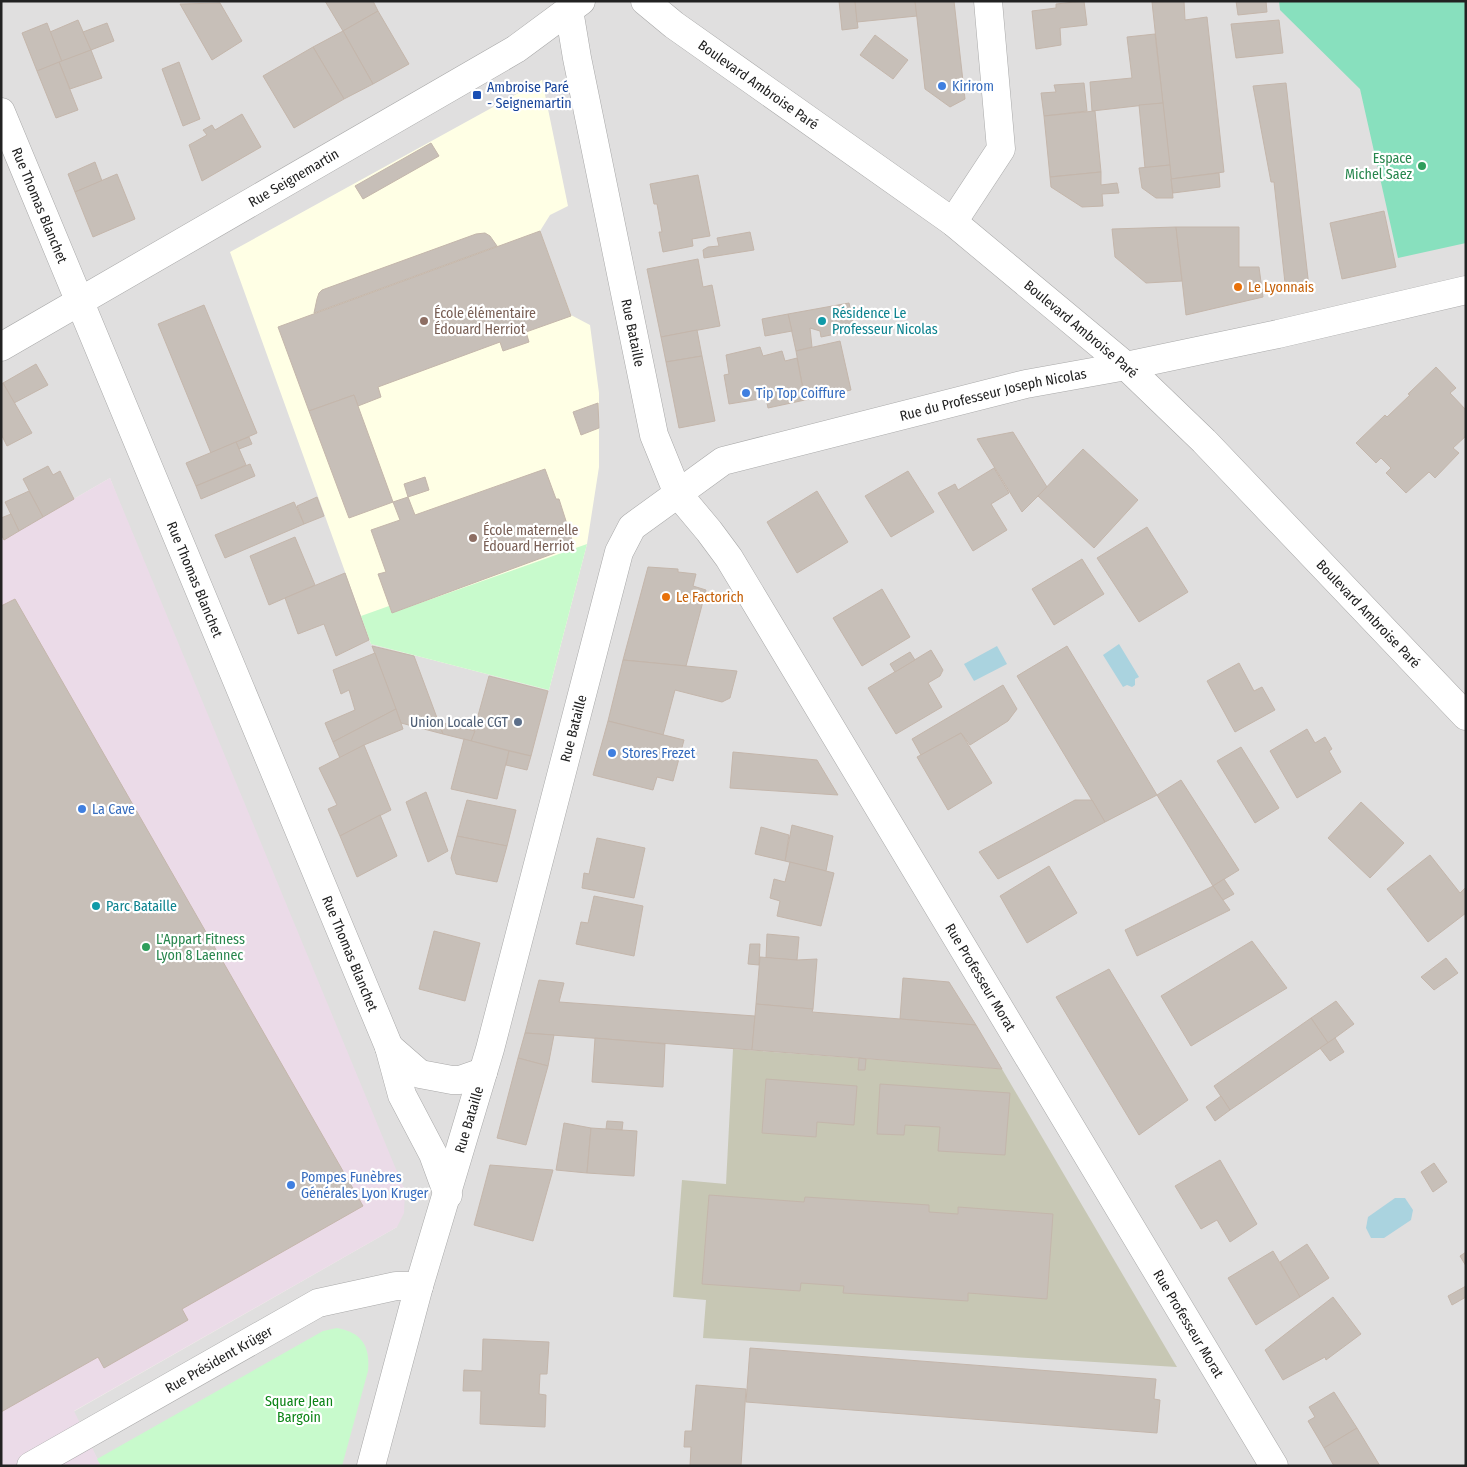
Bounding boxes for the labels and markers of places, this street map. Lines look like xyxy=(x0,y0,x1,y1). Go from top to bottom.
place label: Kirirom xyxy=(952,78,994,95)
place label: Ambroise Paré - Seignemartin xyxy=(487,79,572,112)
marker: Kirirom xyxy=(936,80,948,92)
marker: Ambroise Paré - Seignemartin xyxy=(471,89,483,101)
place label: Espace Michel Saez xyxy=(1345,150,1412,183)
marker: Espace Michel Saez xyxy=(1416,160,1428,172)
place label: Le Lyonnais xyxy=(1248,279,1314,296)
marker: Le Lyonnais xyxy=(1232,281,1244,293)
place label: École élémentaire Édouard Herriot xyxy=(434,304,536,338)
place label: Résidence Le Professeur Nicolas xyxy=(832,305,938,338)
marker: École élémentaire Édouard Herriot xyxy=(418,315,430,327)
marker: Résidence Le Professeur Nicolas xyxy=(816,315,828,327)
place label: Tip Top Coiffure xyxy=(756,385,846,402)
marker: Tip Top Coiffure xyxy=(740,387,752,399)
place label: École maternelle Édouard Herriot xyxy=(483,521,579,555)
marker: École maternelle Édouard Herriot xyxy=(467,532,479,544)
place label: Le Factorich xyxy=(676,589,744,606)
marker: Le Factorich xyxy=(660,591,672,603)
place label: Union Locale CGT xyxy=(410,714,509,731)
marker: Union Locale CGT xyxy=(512,716,524,728)
place label: Stores Frezet xyxy=(622,745,696,762)
marker: Stores Frezet xyxy=(606,747,618,759)
place label: La Cave xyxy=(92,801,135,818)
marker: La Cave xyxy=(76,803,88,815)
place label: Parc Bataille xyxy=(106,898,177,915)
marker: Parc Bataille xyxy=(90,900,102,912)
place label: L'Appart Fitness Lyon 8 Laennec xyxy=(156,931,245,964)
marker: L'Appart Fitness Lyon 8 Laennec xyxy=(140,941,152,953)
place label: Pompes Funèbres Générales Lyon Kruger xyxy=(301,1169,429,1202)
marker: Pompes Funèbres Générales Lyon Kruger xyxy=(285,1179,297,1191)

